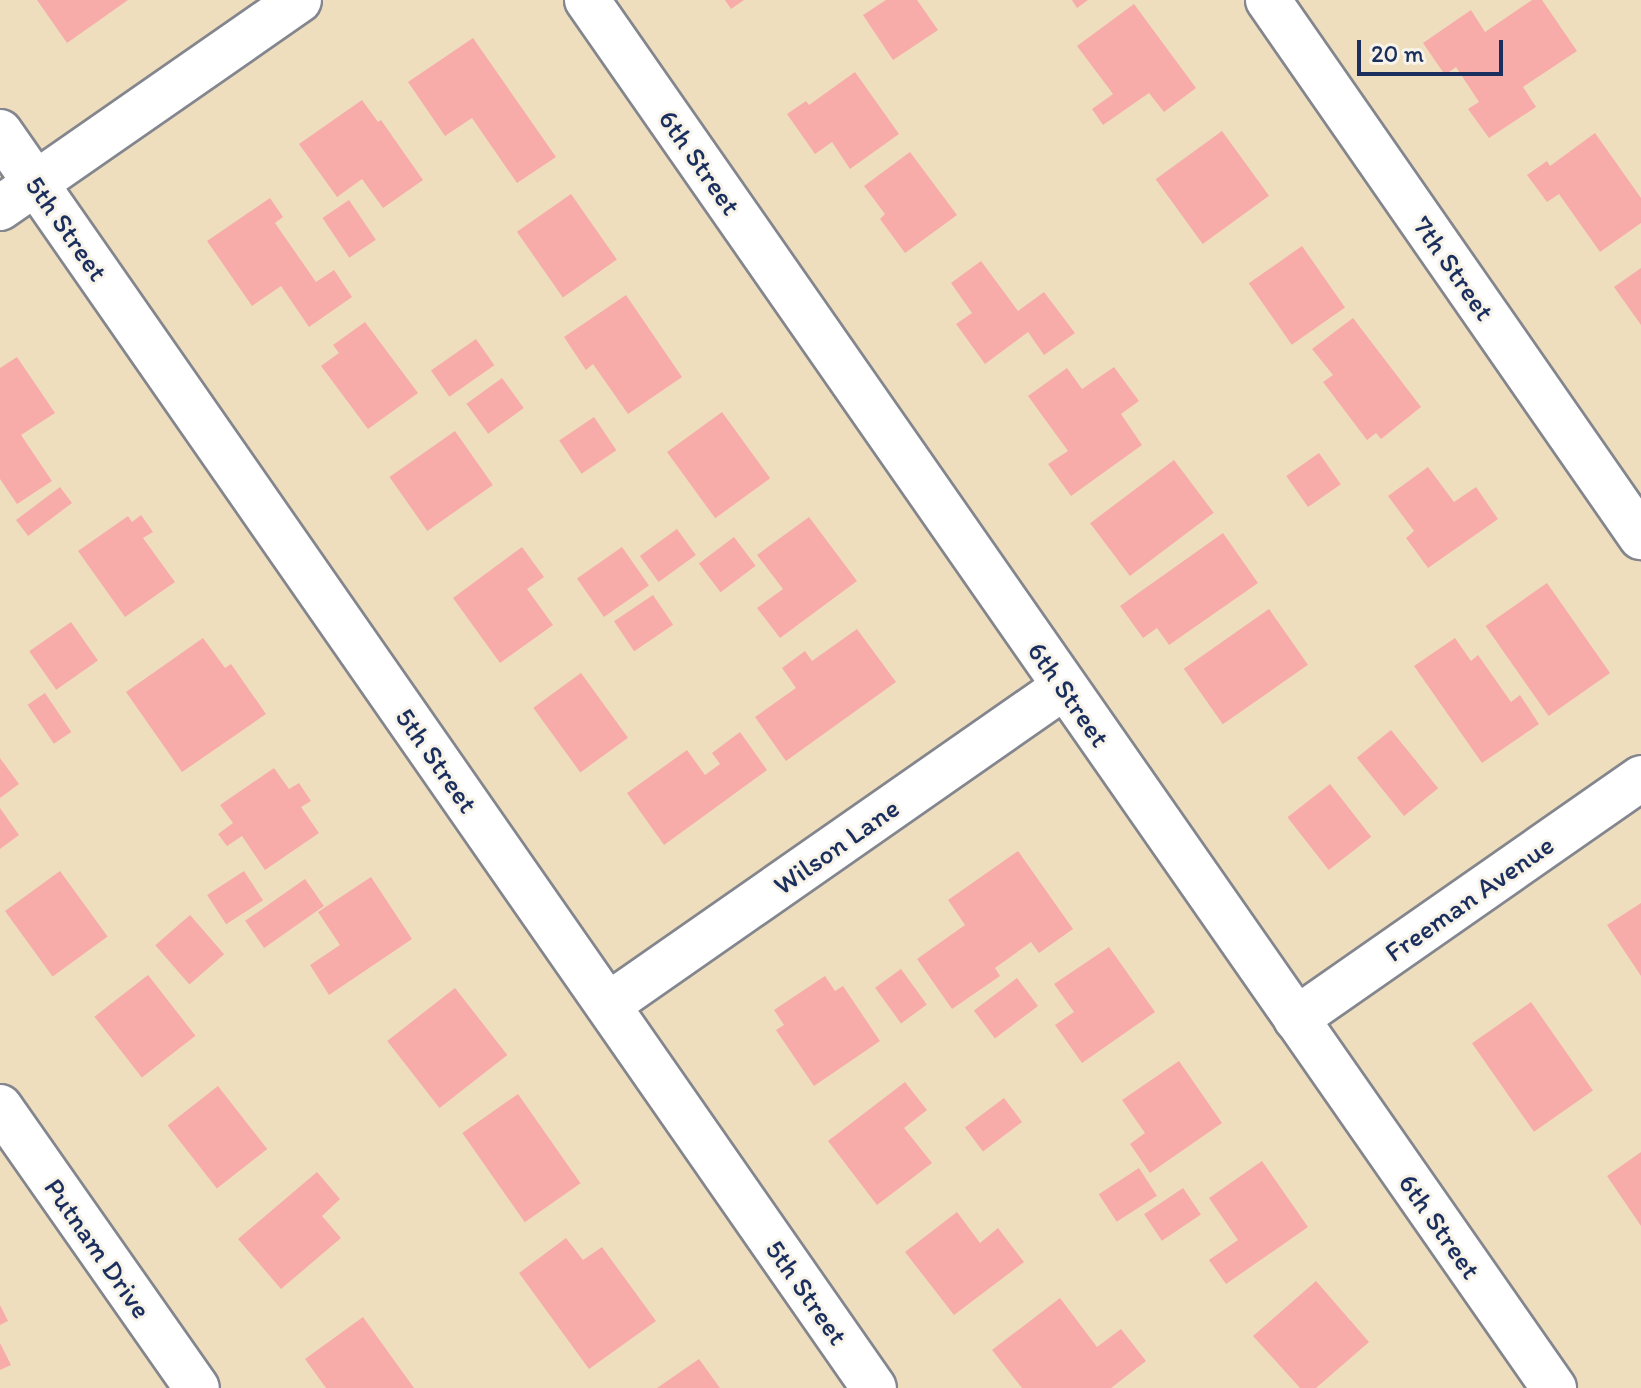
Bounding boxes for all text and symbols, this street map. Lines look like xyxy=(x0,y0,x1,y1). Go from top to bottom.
scale bar xyxy=(1361,24,1507,74)
text: 20 m xyxy=(1371,39,1424,68)
street label: 6th Street xyxy=(652,103,748,221)
street label: 5th Street xyxy=(19,169,115,287)
street label: 7th Street xyxy=(1406,210,1502,326)
street label: 6th Street xyxy=(1021,635,1117,753)
street label: 5th Street xyxy=(389,701,485,819)
street label: Wilson Lane xyxy=(767,790,905,902)
street label: Freeman Avenue xyxy=(1378,827,1560,969)
street label: 6th Street xyxy=(1392,1167,1488,1285)
street label: Putnam Drive xyxy=(37,1171,159,1325)
street label: 5th Street xyxy=(759,1233,855,1351)

